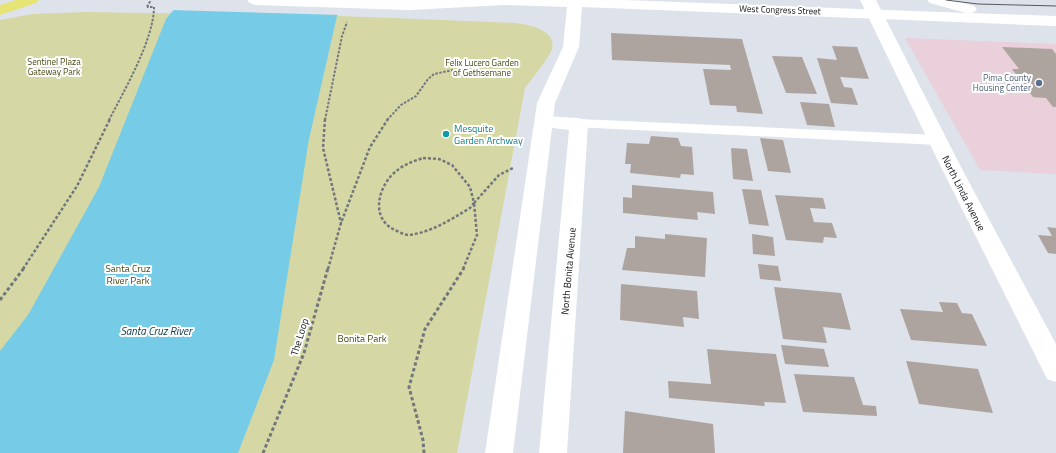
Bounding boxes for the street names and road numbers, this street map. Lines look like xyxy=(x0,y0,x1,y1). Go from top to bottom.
street label: West Congress Street xyxy=(739,2,822,17)
street label: North Linda Avenue xyxy=(938,153,989,233)
street label: North Bonita Avenue xyxy=(557,227,580,315)
street label: The Loop xyxy=(287,317,312,358)

